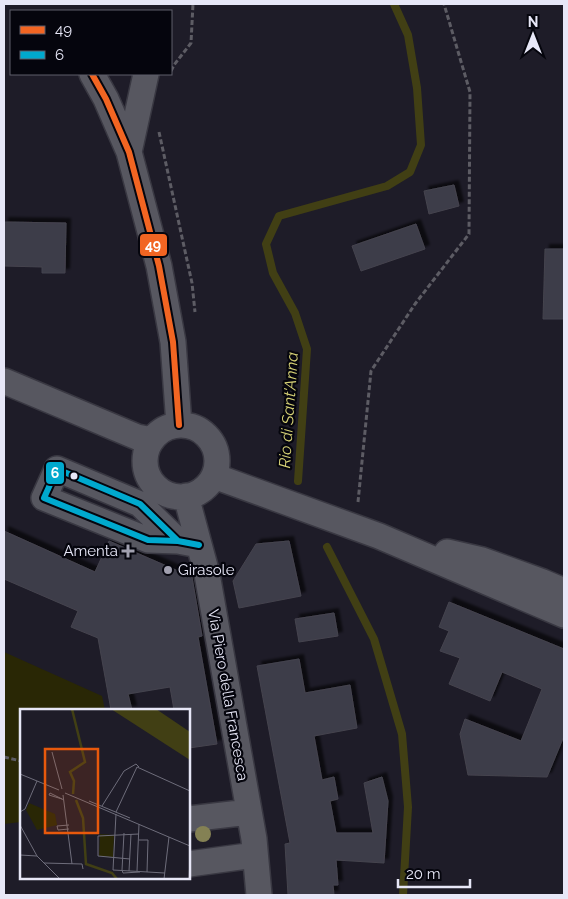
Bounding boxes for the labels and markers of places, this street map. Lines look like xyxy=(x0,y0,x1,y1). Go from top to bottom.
unlabelled marker xyxy=(69,471,79,481)
place label: Amenta xyxy=(63,542,118,560)
marker: Amenta xyxy=(122,545,134,557)
place label: Girasole xyxy=(178,561,235,579)
marker: Girasole xyxy=(162,564,174,576)

